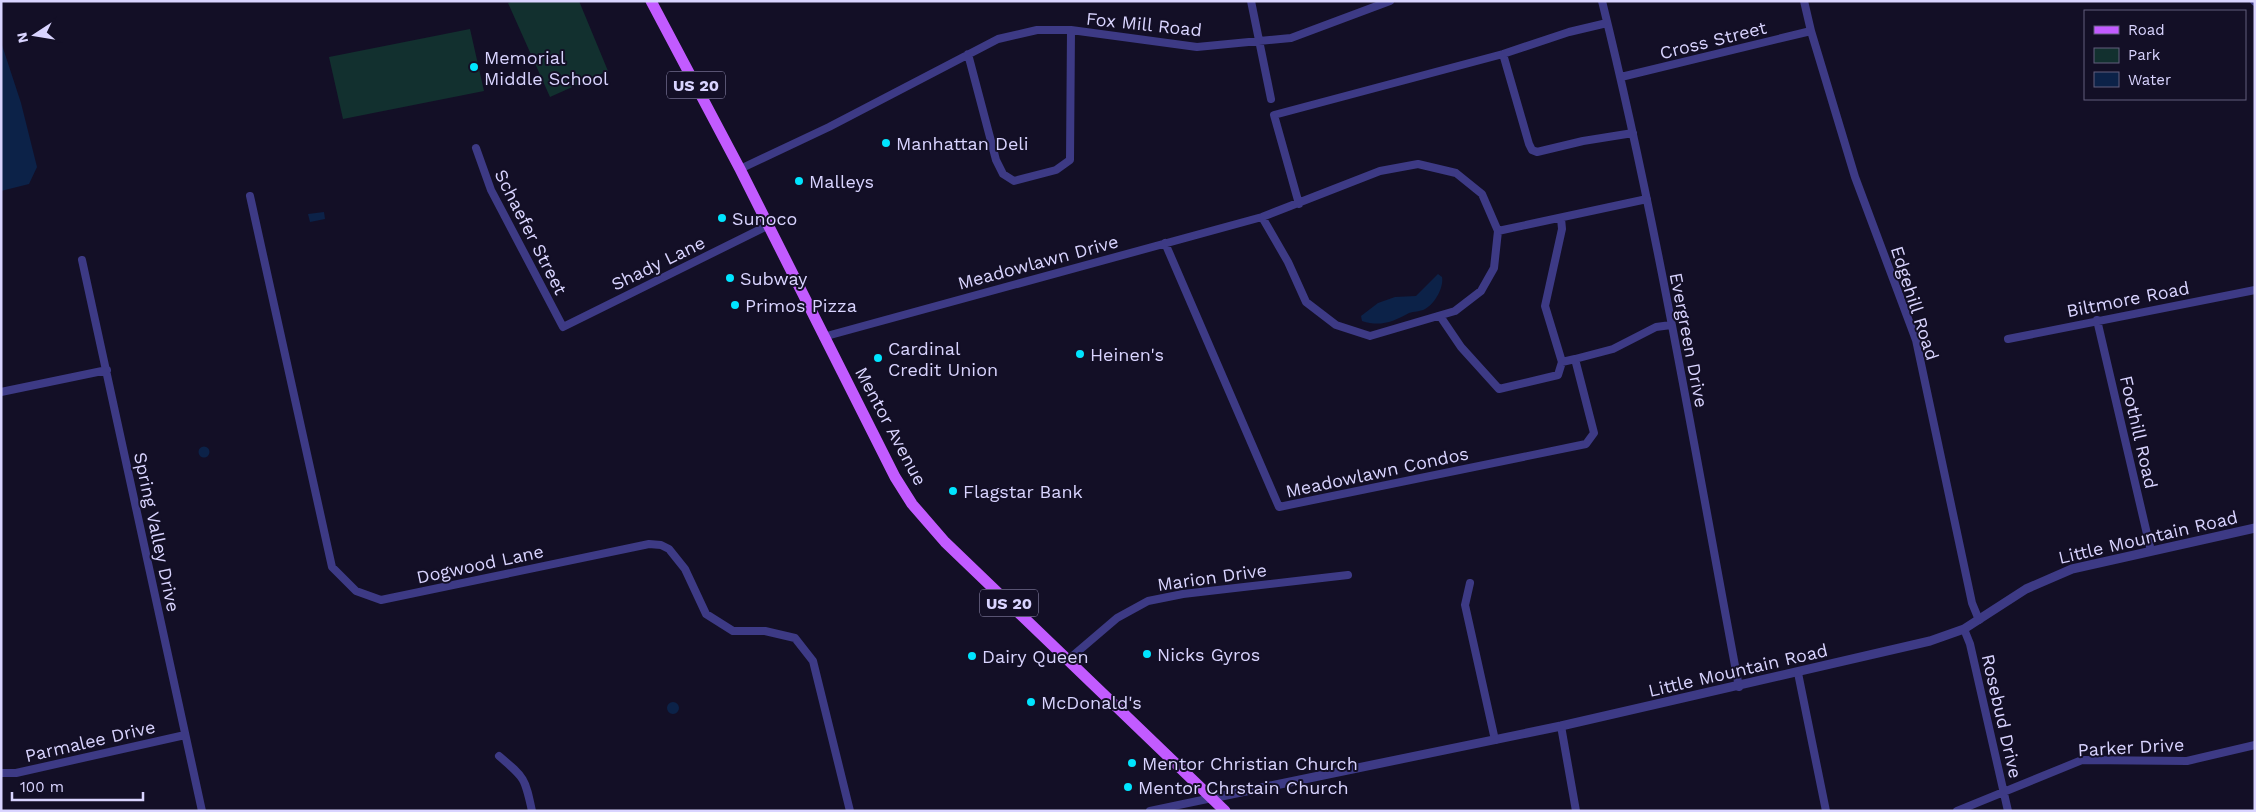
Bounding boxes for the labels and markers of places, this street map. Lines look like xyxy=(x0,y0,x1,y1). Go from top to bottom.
place label: Memorial Middle School xyxy=(484,47,609,89)
marker: Memorial Middle School xyxy=(468,61,480,73)
place label: Manhattan Deli xyxy=(896,133,1029,154)
marker: Manhattan Deli xyxy=(880,137,892,149)
place label: Malleys xyxy=(809,171,874,192)
marker: Malleys xyxy=(793,175,805,187)
place label: Sunoco xyxy=(732,208,797,229)
marker: Sunoco xyxy=(716,212,728,224)
place label: Subway xyxy=(740,268,808,289)
marker: Subway xyxy=(724,272,736,284)
place label: Primos Pizza xyxy=(745,295,857,316)
marker: Primos Pizza xyxy=(729,299,741,311)
place label: Cardinal Credit Union xyxy=(888,338,998,380)
place label: Heinen's xyxy=(1090,344,1164,365)
marker: Heinen's xyxy=(1074,348,1086,360)
marker: Cardinal Credit Union xyxy=(872,352,884,364)
place label: Flagstar Bank xyxy=(963,481,1083,502)
marker: Flagstar Bank xyxy=(947,485,959,497)
place label: Nicks Gyros xyxy=(1157,644,1260,665)
place label: Dairy Queen xyxy=(982,646,1089,667)
marker: Nicks Gyros xyxy=(1141,648,1153,660)
marker: Dairy Queen xyxy=(966,650,978,662)
place label: McDonald's xyxy=(1041,692,1142,713)
marker: McDonald's xyxy=(1025,696,1037,708)
place label: Mentor Christian Church xyxy=(1142,753,1358,774)
marker: Mentor Christian Church xyxy=(1126,757,1138,769)
place label: Mentor Chrstain Church xyxy=(1138,777,1349,798)
marker: Mentor Chrstain Church xyxy=(1122,781,1134,793)

